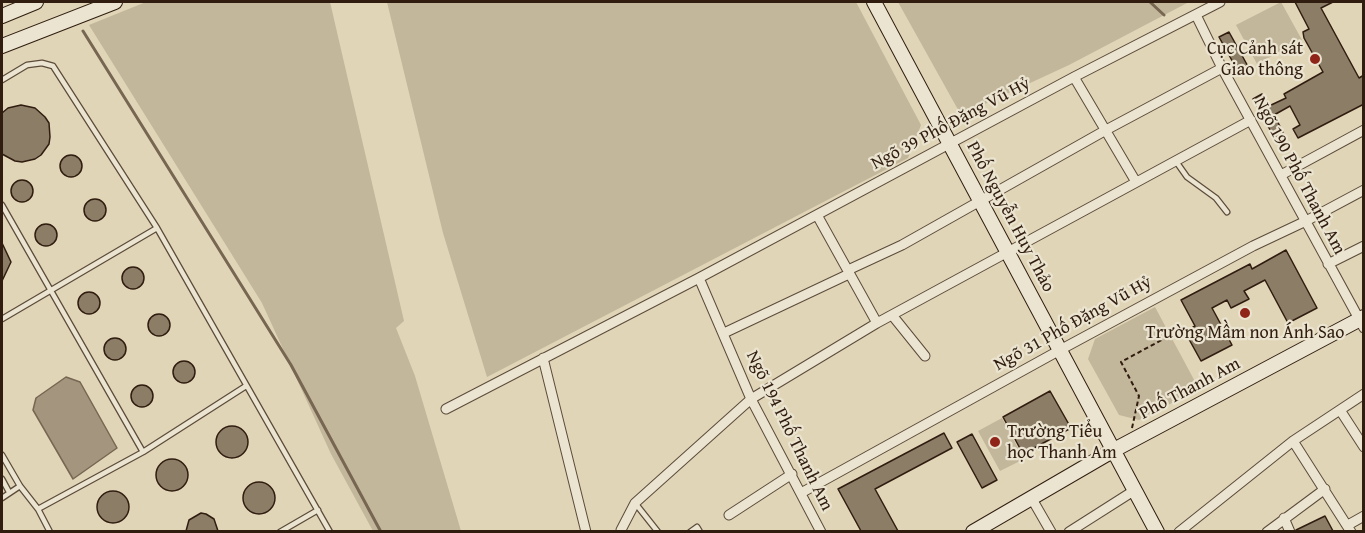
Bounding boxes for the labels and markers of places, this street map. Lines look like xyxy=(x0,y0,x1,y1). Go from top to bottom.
place label: Cục Cảnh sát Giao thông xyxy=(1207,38,1303,80)
marker: Cục Cảnh sát Giao thông xyxy=(1308,52,1322,66)
marker: Trường Mầm non Ánh Sao xyxy=(1238,306,1252,320)
place label: Trường Mầm non Ánh Sao xyxy=(1146,322,1344,344)
place label: Trường Tiểu học Thanh Am xyxy=(1007,421,1117,464)
marker: Trường Tiểu học Thanh Am xyxy=(988,435,1002,449)

